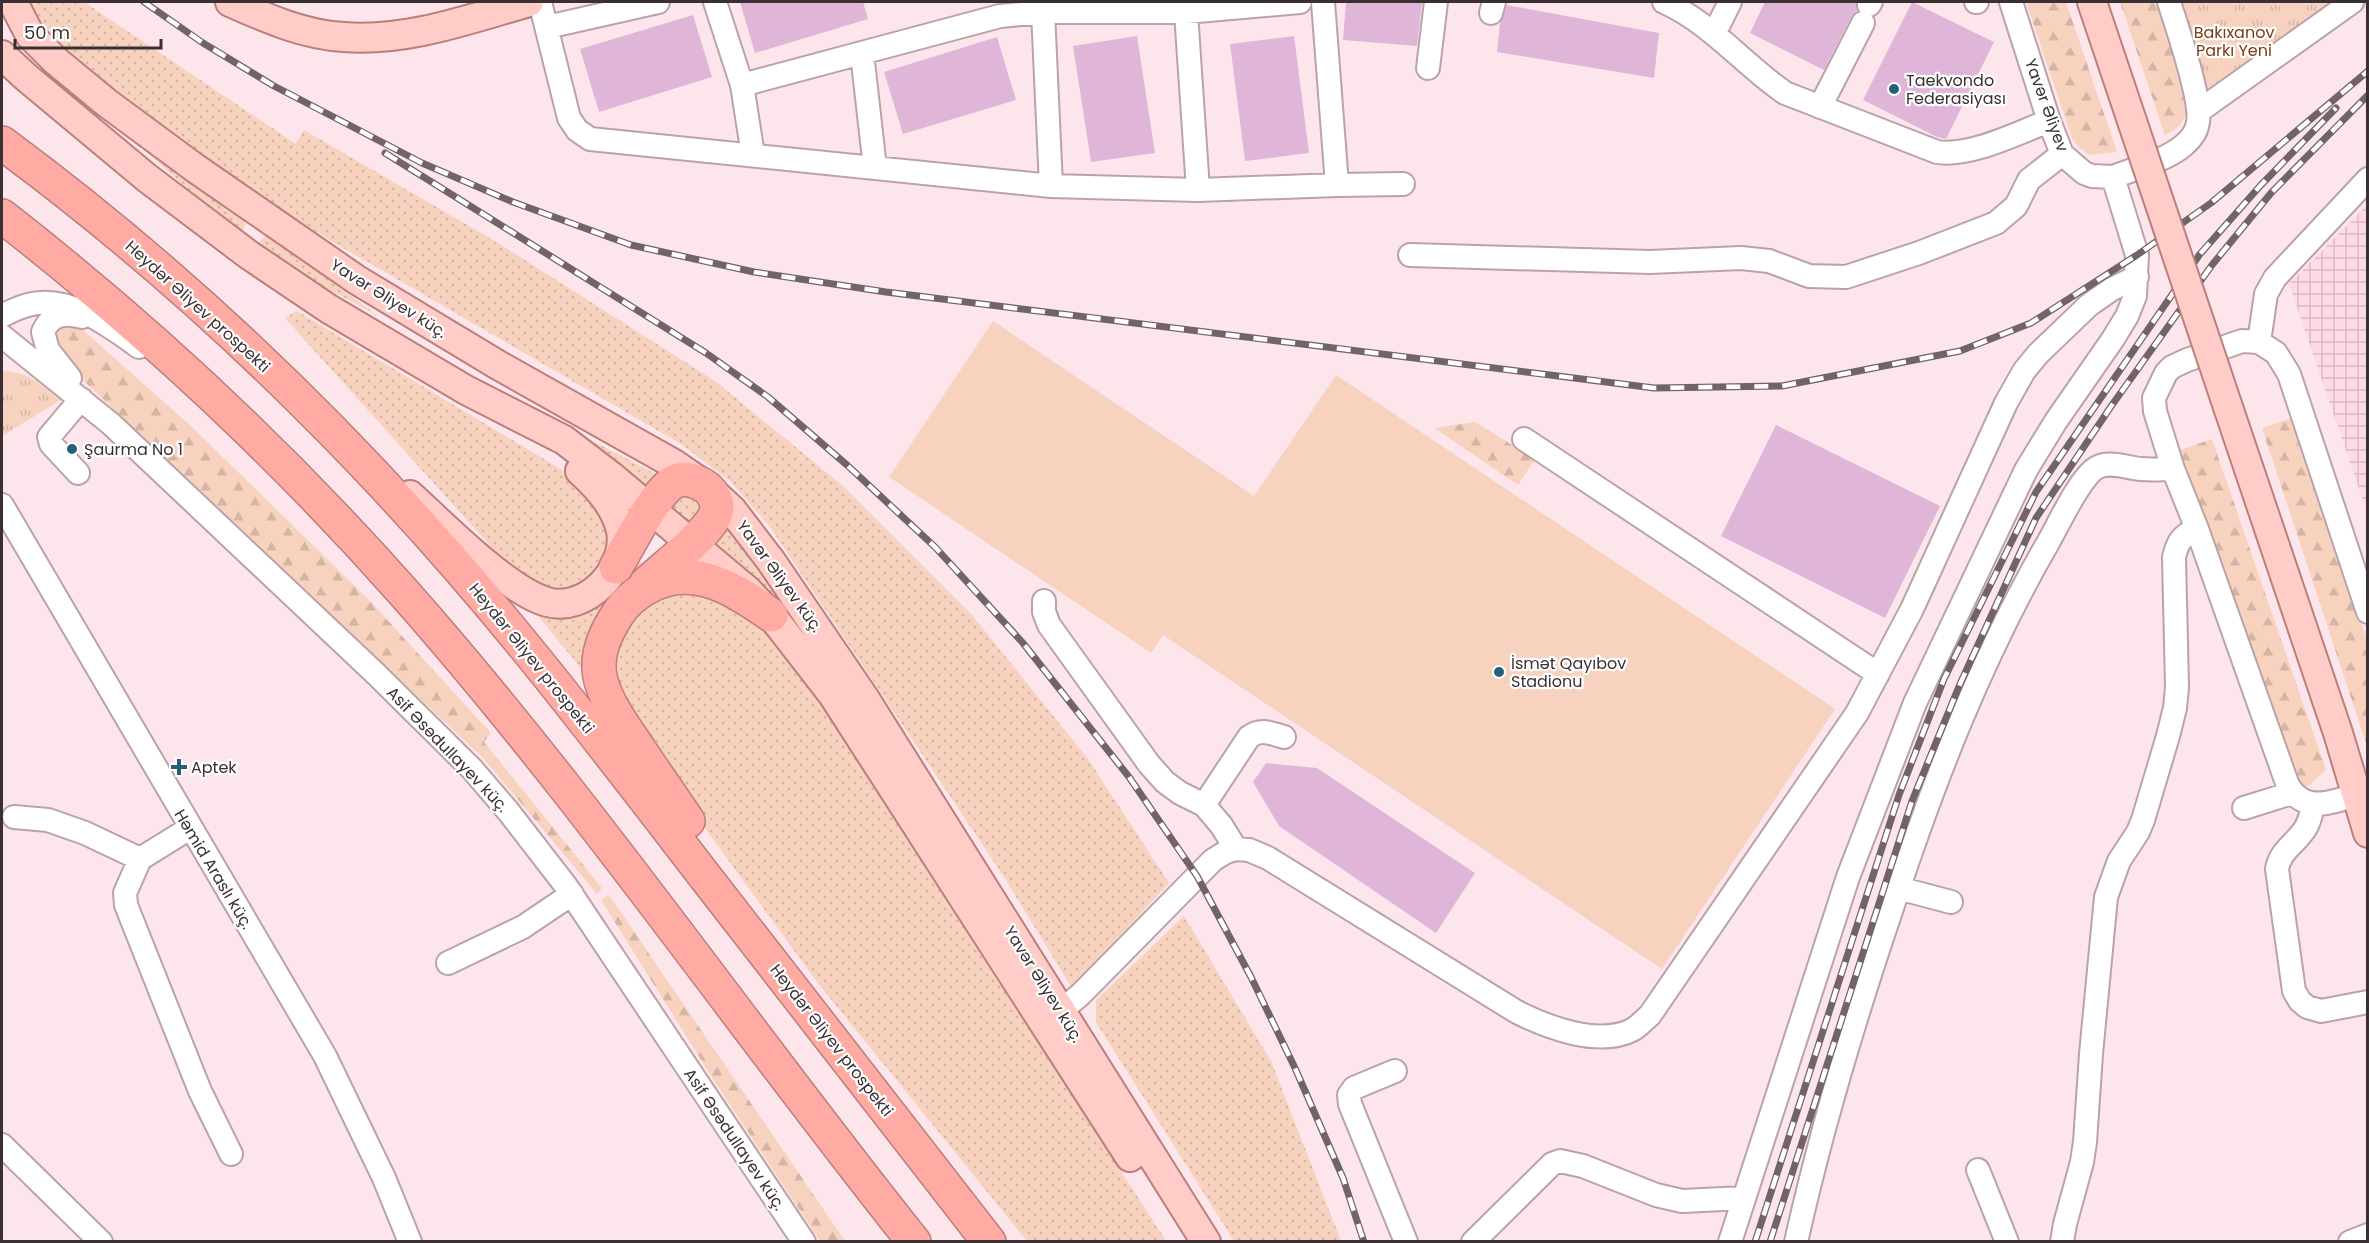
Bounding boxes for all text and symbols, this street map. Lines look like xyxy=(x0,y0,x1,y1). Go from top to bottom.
scale bar xyxy=(15,12,160,50)
text: 50 m xyxy=(24,20,70,45)
park label: Bakıxanov Parkı Yeni xyxy=(2194,21,2274,62)
street label: Yavər Əliyev xyxy=(2019,55,2074,155)
place label: Taekvondo Federasiyası xyxy=(1906,69,2006,110)
marker: Taekvondo Federasiyası xyxy=(1887,82,1901,96)
street label: Heydər Əliyev prospekti xyxy=(120,235,275,378)
street label: Yavər Əliyev küç. xyxy=(326,253,451,344)
place label: Şaurma No 1 xyxy=(84,438,183,461)
marker: Şaurma No 1 xyxy=(65,442,79,456)
street label: Yavər Əliyev küç. xyxy=(731,516,828,637)
street label: Heydər Əliyev prospekti xyxy=(464,578,600,738)
place label: İsmət Qayıbov Stadionu xyxy=(1511,652,1626,693)
marker: İsmət Qayıbov Stadionu xyxy=(1492,665,1506,679)
street label: Asif Əsədullayev küç. xyxy=(381,681,514,817)
place label: Aptek xyxy=(191,756,237,779)
marker: Aptek xyxy=(172,760,186,774)
street label: Həmid Araslı küç. xyxy=(169,805,258,934)
street label: Yavər Əliyev küç. xyxy=(998,922,1089,1047)
street label: Heydər Əliyev prospekti xyxy=(765,959,898,1121)
street label: Asif Əsədullayev küç. xyxy=(678,1064,791,1215)

